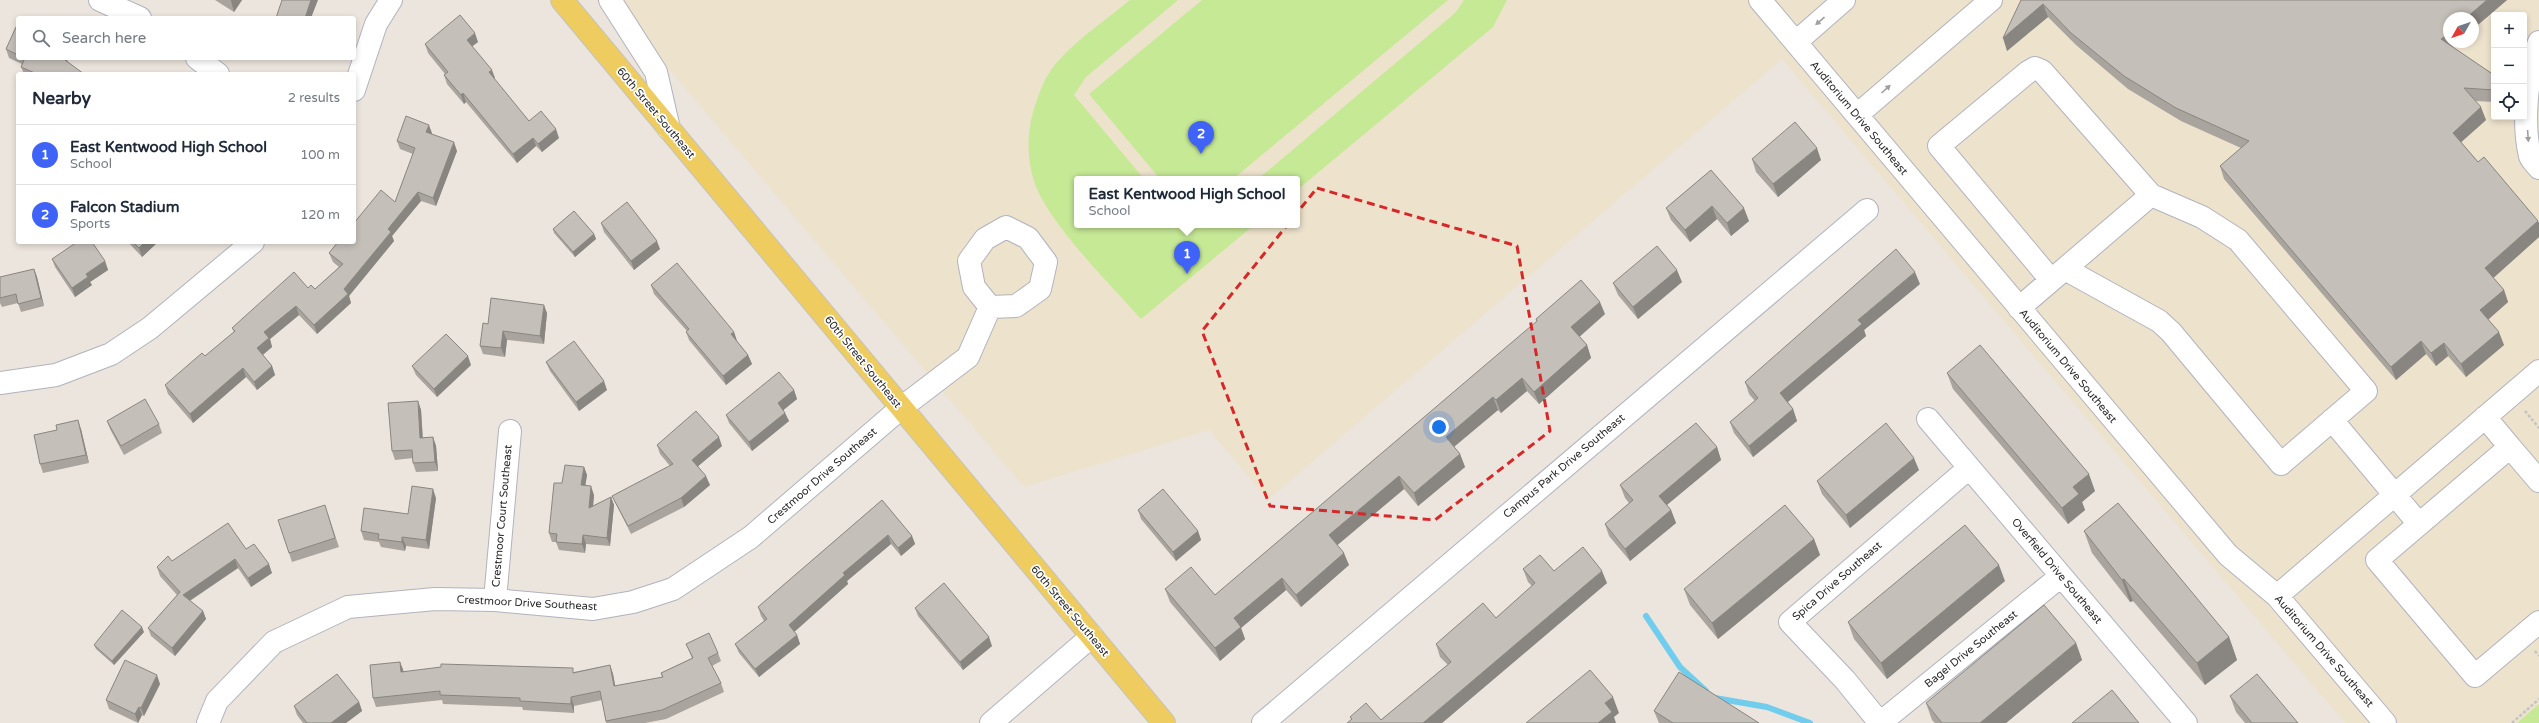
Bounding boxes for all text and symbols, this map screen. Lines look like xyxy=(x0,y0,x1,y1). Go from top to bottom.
north arrow xyxy=(2443,12,2479,48)
map controls xyxy=(2491,12,2527,120)
button: + xyxy=(2491,12,2527,48)
search box xyxy=(16,16,356,60)
one-way arrow xyxy=(1815,16,1825,25)
icon: search xyxy=(30,27,52,49)
text: Search here xyxy=(62,29,146,47)
button: − xyxy=(2491,48,2527,84)
street label: Auditorium Drive Southeast xyxy=(1808,58,1910,178)
street label: 60th Street Southeast xyxy=(614,65,698,161)
one-way arrow xyxy=(1881,84,1891,94)
button: locate xyxy=(2491,84,2527,120)
text: Nearby xyxy=(32,88,91,109)
text: 2 results xyxy=(288,90,340,106)
pin: 2 xyxy=(1188,121,1214,154)
one-way arrow xyxy=(2525,130,2532,142)
text: East Kentwood High School xyxy=(70,138,267,156)
text: 1 xyxy=(41,147,49,163)
text: 100 m xyxy=(300,147,340,163)
text: School xyxy=(70,156,112,172)
popup xyxy=(1074,176,1300,228)
text: East Kentwood High School xyxy=(1089,185,1285,203)
text: Falcon Stadium xyxy=(70,198,179,216)
text: School xyxy=(1089,203,1130,219)
text: 2 xyxy=(41,207,49,223)
text: 120 m xyxy=(300,207,340,223)
text: Sports xyxy=(70,216,110,232)
pin: 1 xyxy=(1174,241,1200,274)
street label: Auditorium Drive Southeast xyxy=(2017,306,2119,426)
street label: 60th Street Southeast xyxy=(822,313,904,411)
street label: Campus Park Drive Southeast xyxy=(1500,411,1628,521)
your location xyxy=(1429,417,1449,437)
street label: Crestmoor Drive Southeast xyxy=(765,425,879,527)
street label: Crestmoor Court Southeast xyxy=(489,444,515,588)
street label: Overfield Drive Southeast xyxy=(2009,516,2105,626)
street label: Spica Drive Southeast xyxy=(1790,539,1884,623)
street label: 60th Street Southeast xyxy=(1028,563,1112,659)
street label: Auditorium Drive Southeast xyxy=(2272,592,2376,710)
street label: Crestmoor Drive Southeast xyxy=(456,593,598,613)
street label: Bagel Drive Southeast xyxy=(1922,608,2020,690)

